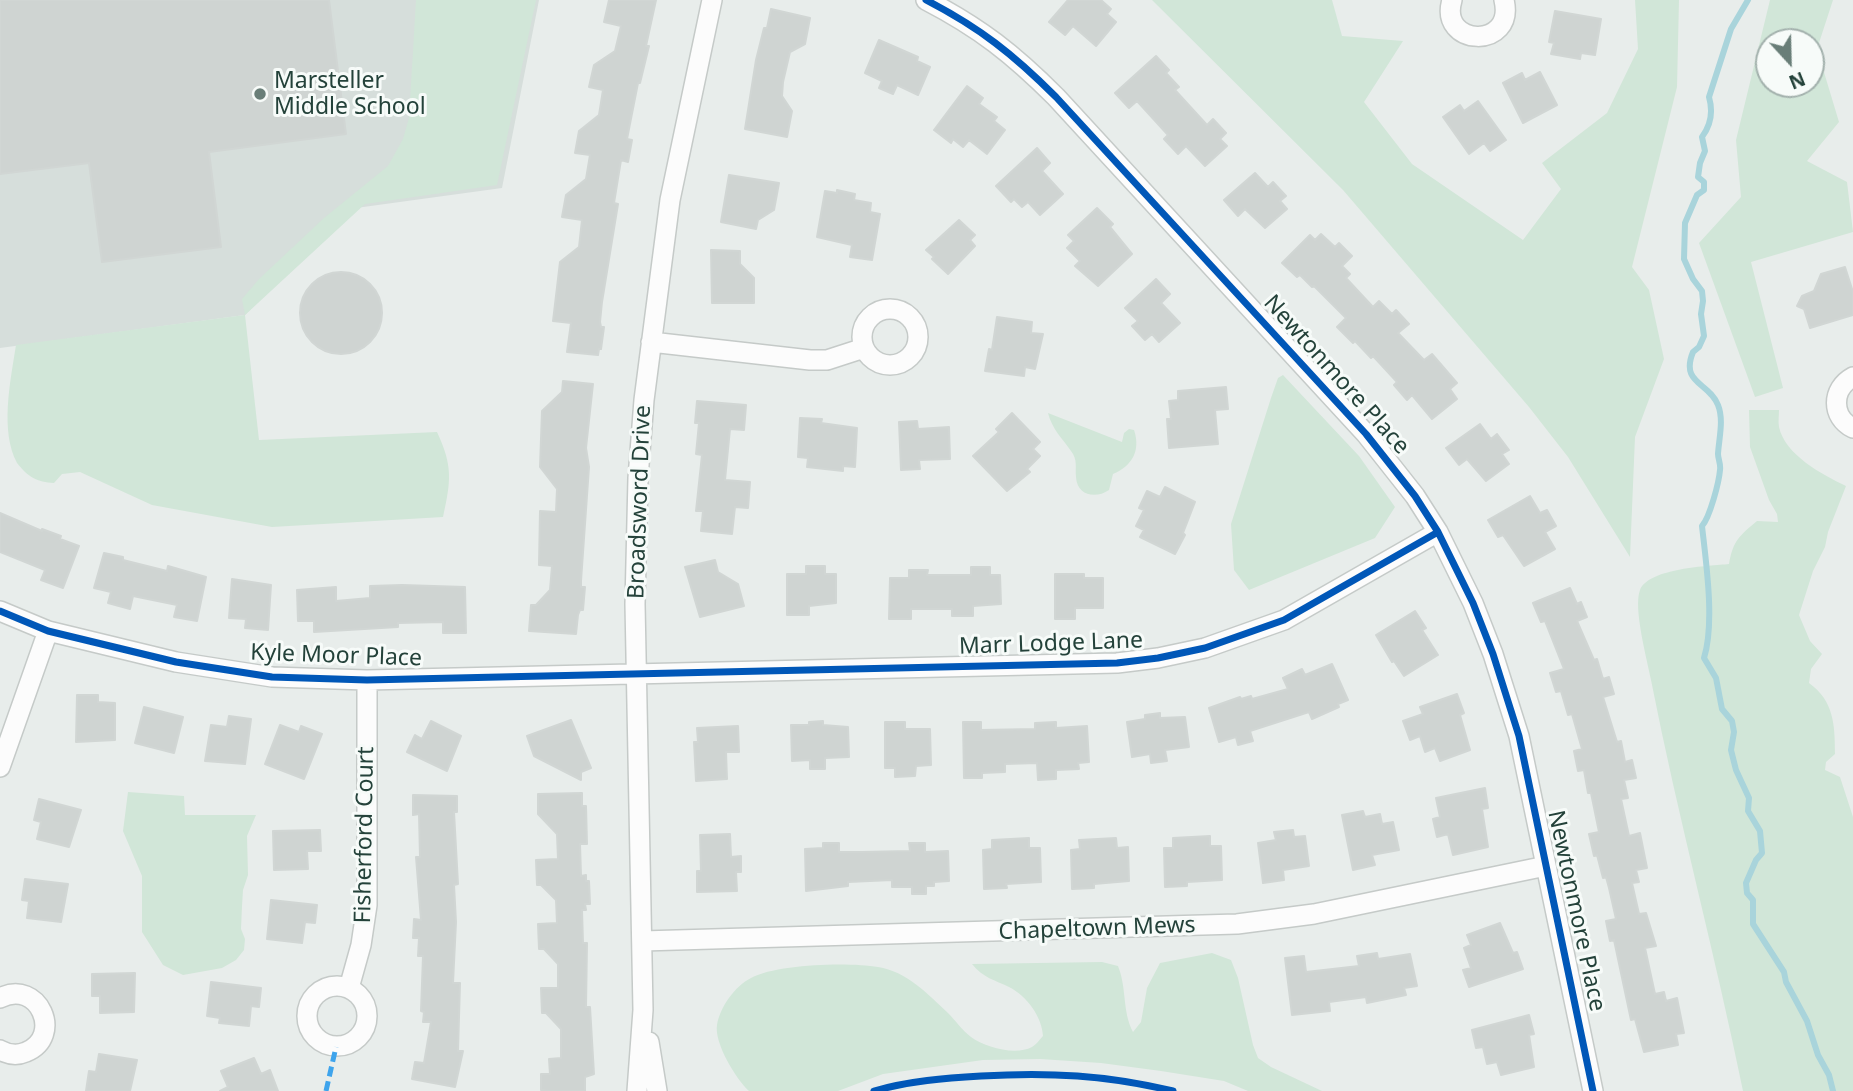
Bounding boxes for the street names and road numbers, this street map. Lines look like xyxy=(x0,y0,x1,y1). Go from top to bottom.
street label: Newtonmore Place xyxy=(1257,290,1415,460)
street label: Broadsword Drive xyxy=(623,405,657,599)
street label: Marr Lodge Lane xyxy=(959,627,1143,661)
street label: Kyle Moor Place xyxy=(250,639,422,673)
street label: Fisherford Court xyxy=(350,746,380,924)
street label: Newtonmore Place xyxy=(1541,808,1611,1014)
street label: Chapeltown Mews xyxy=(998,912,1196,946)

